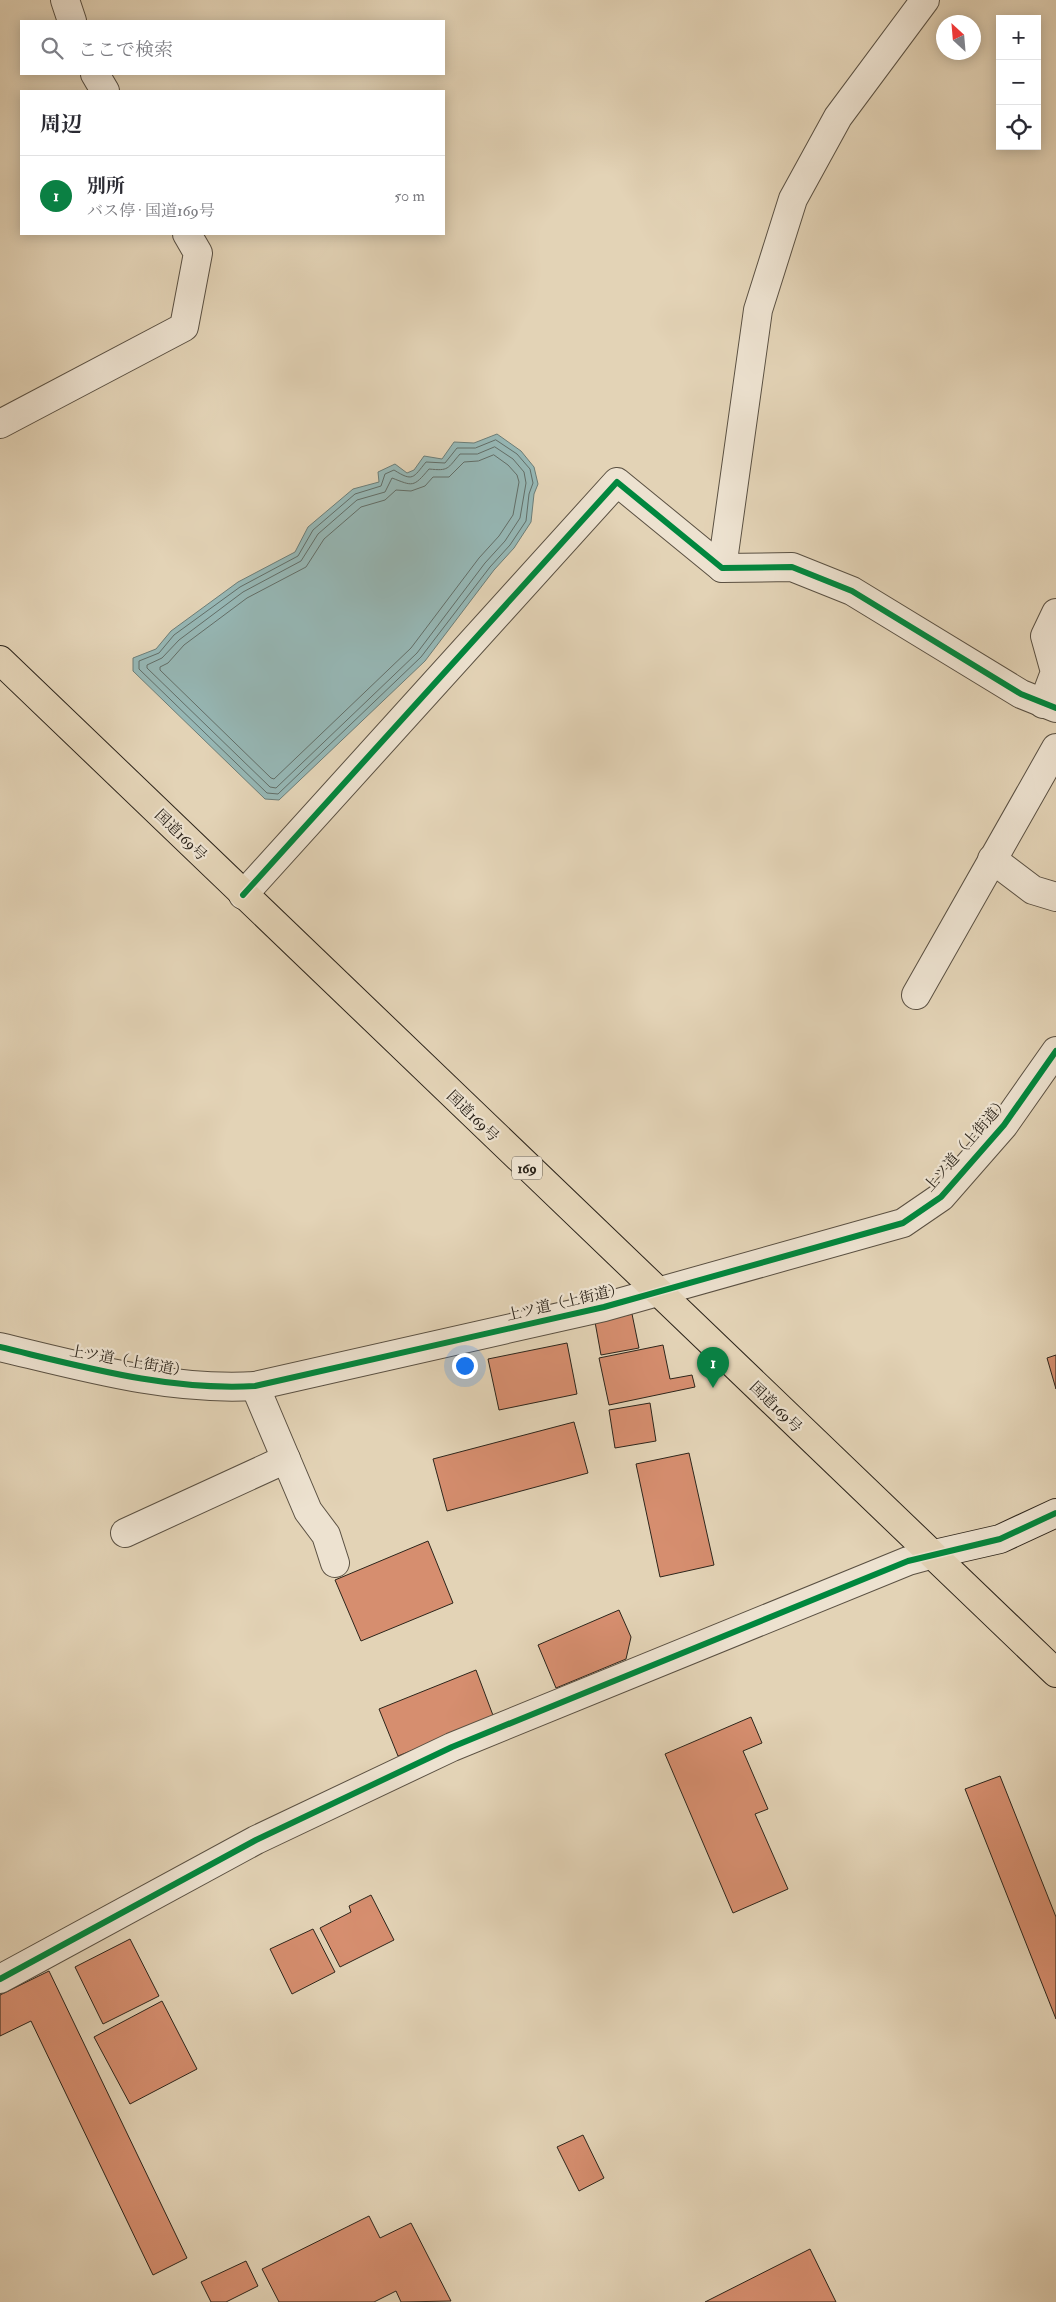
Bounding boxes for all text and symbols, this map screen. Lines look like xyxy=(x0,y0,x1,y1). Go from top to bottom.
north arrow xyxy=(936,15,981,60)
map controls xyxy=(996,15,1041,150)
button: + xyxy=(996,15,1041,60)
search box xyxy=(20,20,445,75)
icon: search xyxy=(38,34,66,62)
text: ここで検索 xyxy=(78,38,173,62)
button: − xyxy=(996,60,1041,105)
button: locate xyxy=(996,105,1041,150)
text: 周辺 xyxy=(40,111,82,138)
text: 別所 xyxy=(87,174,125,198)
text: 1 xyxy=(53,186,59,206)
text: 50 m xyxy=(394,186,425,206)
text: バス停 · 国道169号 xyxy=(87,201,215,221)
street label: 国道169号 xyxy=(150,806,211,865)
street label: 国道169号 xyxy=(442,1087,503,1146)
street label: 上ツ道（上街道） xyxy=(920,1093,1013,1196)
road number: 169 xyxy=(512,1156,542,1180)
street label: 上ツ道（上街道） xyxy=(505,1280,626,1325)
street label: 上ツ道（上街道） xyxy=(68,1342,190,1381)
pin: 1 xyxy=(697,1347,729,1388)
your location xyxy=(452,1353,478,1379)
street label: 国道169号 xyxy=(745,1378,806,1437)

